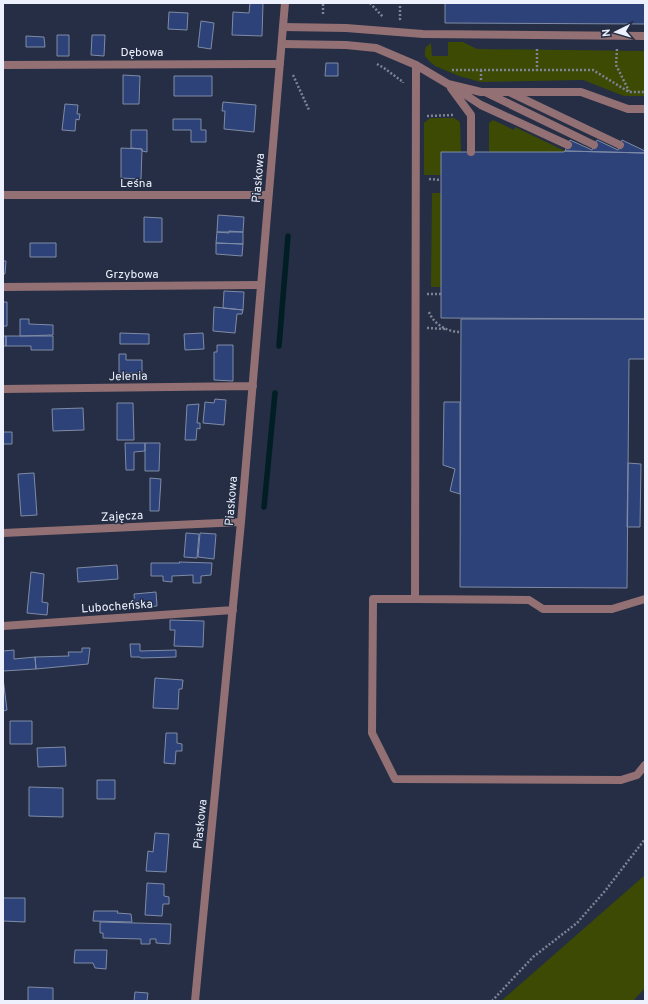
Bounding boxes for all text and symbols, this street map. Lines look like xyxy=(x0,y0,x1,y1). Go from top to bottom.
north arrow xyxy=(596,12,636,52)
text: N xyxy=(600,28,614,37)
street label: Dębowa xyxy=(121,45,163,61)
street label: Piaskowa xyxy=(249,153,269,204)
street label: Leśna xyxy=(120,176,152,192)
street label: Grzybowa xyxy=(105,267,159,283)
street label: Jelenia xyxy=(108,369,148,385)
street label: Piaskowa xyxy=(222,476,242,527)
street label: Zajęcza xyxy=(100,508,144,526)
street label: Lubocheńska xyxy=(81,597,153,617)
street label: Piaskowa xyxy=(190,798,212,850)

